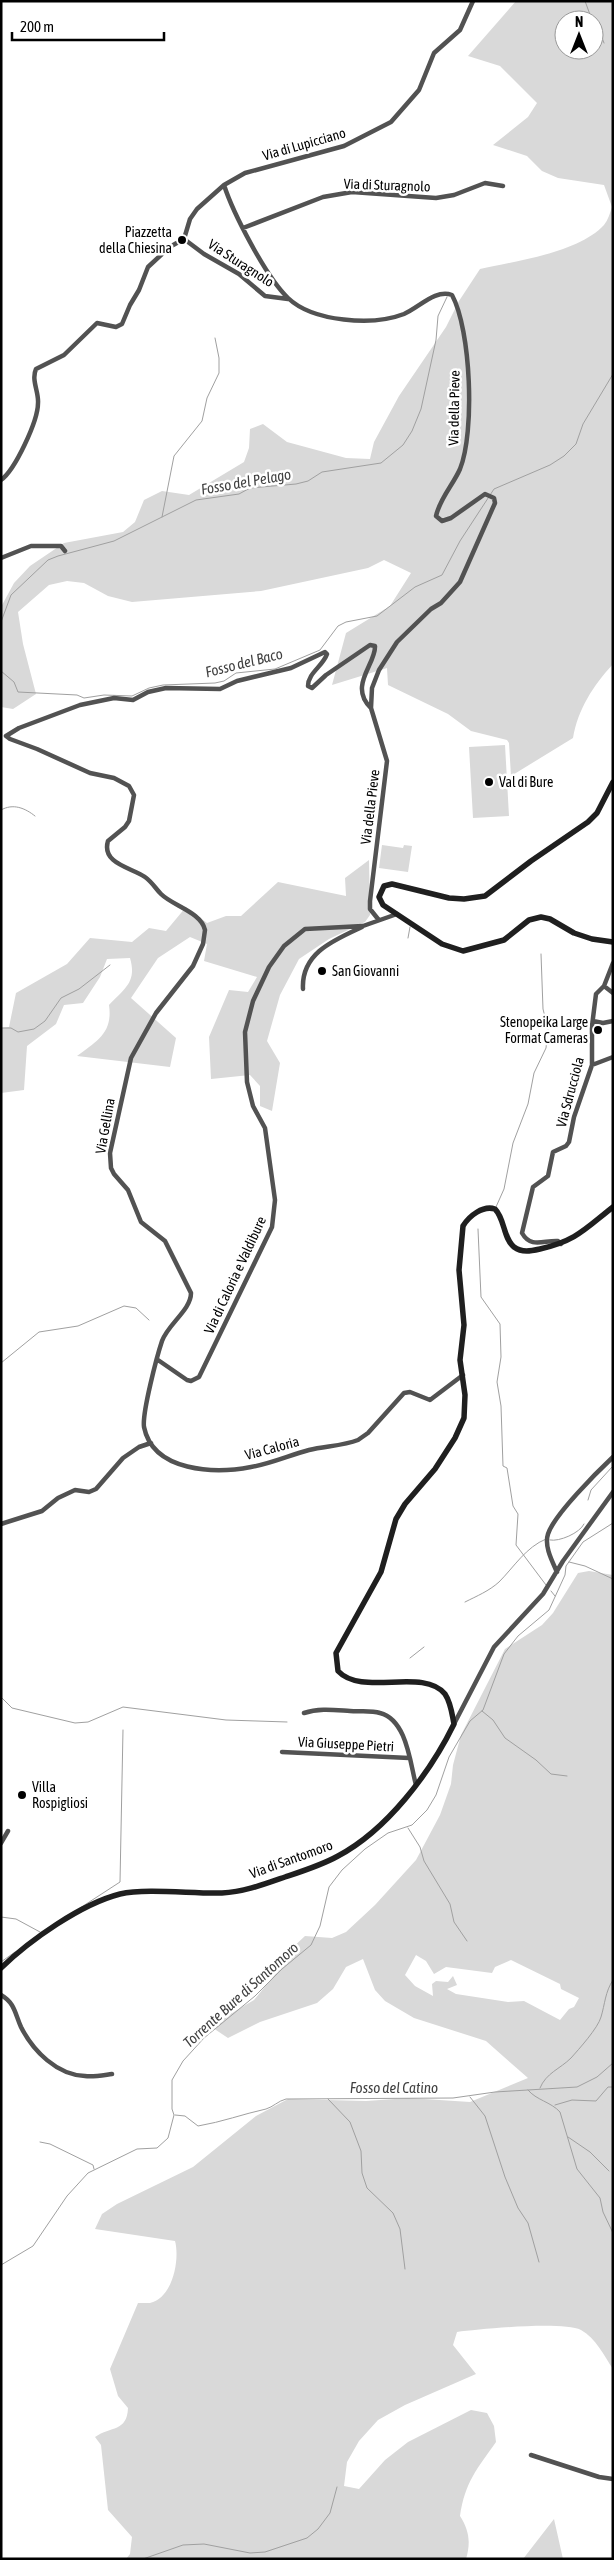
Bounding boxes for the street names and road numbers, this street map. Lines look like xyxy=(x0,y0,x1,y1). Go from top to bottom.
street label: Via di Lupicciano xyxy=(261,124,347,164)
street label: Via di Sturagnolo xyxy=(343,175,431,195)
street label: Via Sturagnolo xyxy=(205,236,277,290)
street label: Via della Pieve xyxy=(445,370,463,446)
street label: Via della Pieve xyxy=(357,769,383,845)
street label: Via Sdrucciola xyxy=(553,1055,587,1129)
street label: Via Gellina xyxy=(92,1097,118,1155)
street label: Via di Caloria e Valdibure xyxy=(201,1214,269,1336)
street label: Via Caloria xyxy=(243,1433,301,1463)
street label: Via Giuseppe Pietri xyxy=(297,1733,395,1755)
street label: Via di Santomoro xyxy=(247,1837,335,1881)

